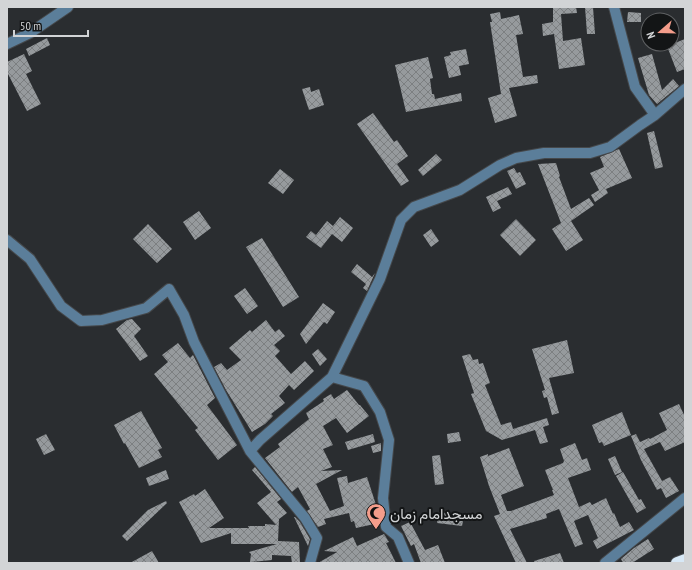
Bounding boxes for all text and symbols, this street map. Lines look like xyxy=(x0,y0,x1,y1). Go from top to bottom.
scale bar xyxy=(14,12,88,38)
north arrow xyxy=(640,12,680,52)
text: 50 m xyxy=(20,18,41,33)
text: N xyxy=(643,30,658,41)
mosque icon: مسجدامام زمان xyxy=(365,502,387,530)
place label: مسجدامام زمان xyxy=(390,504,482,524)

